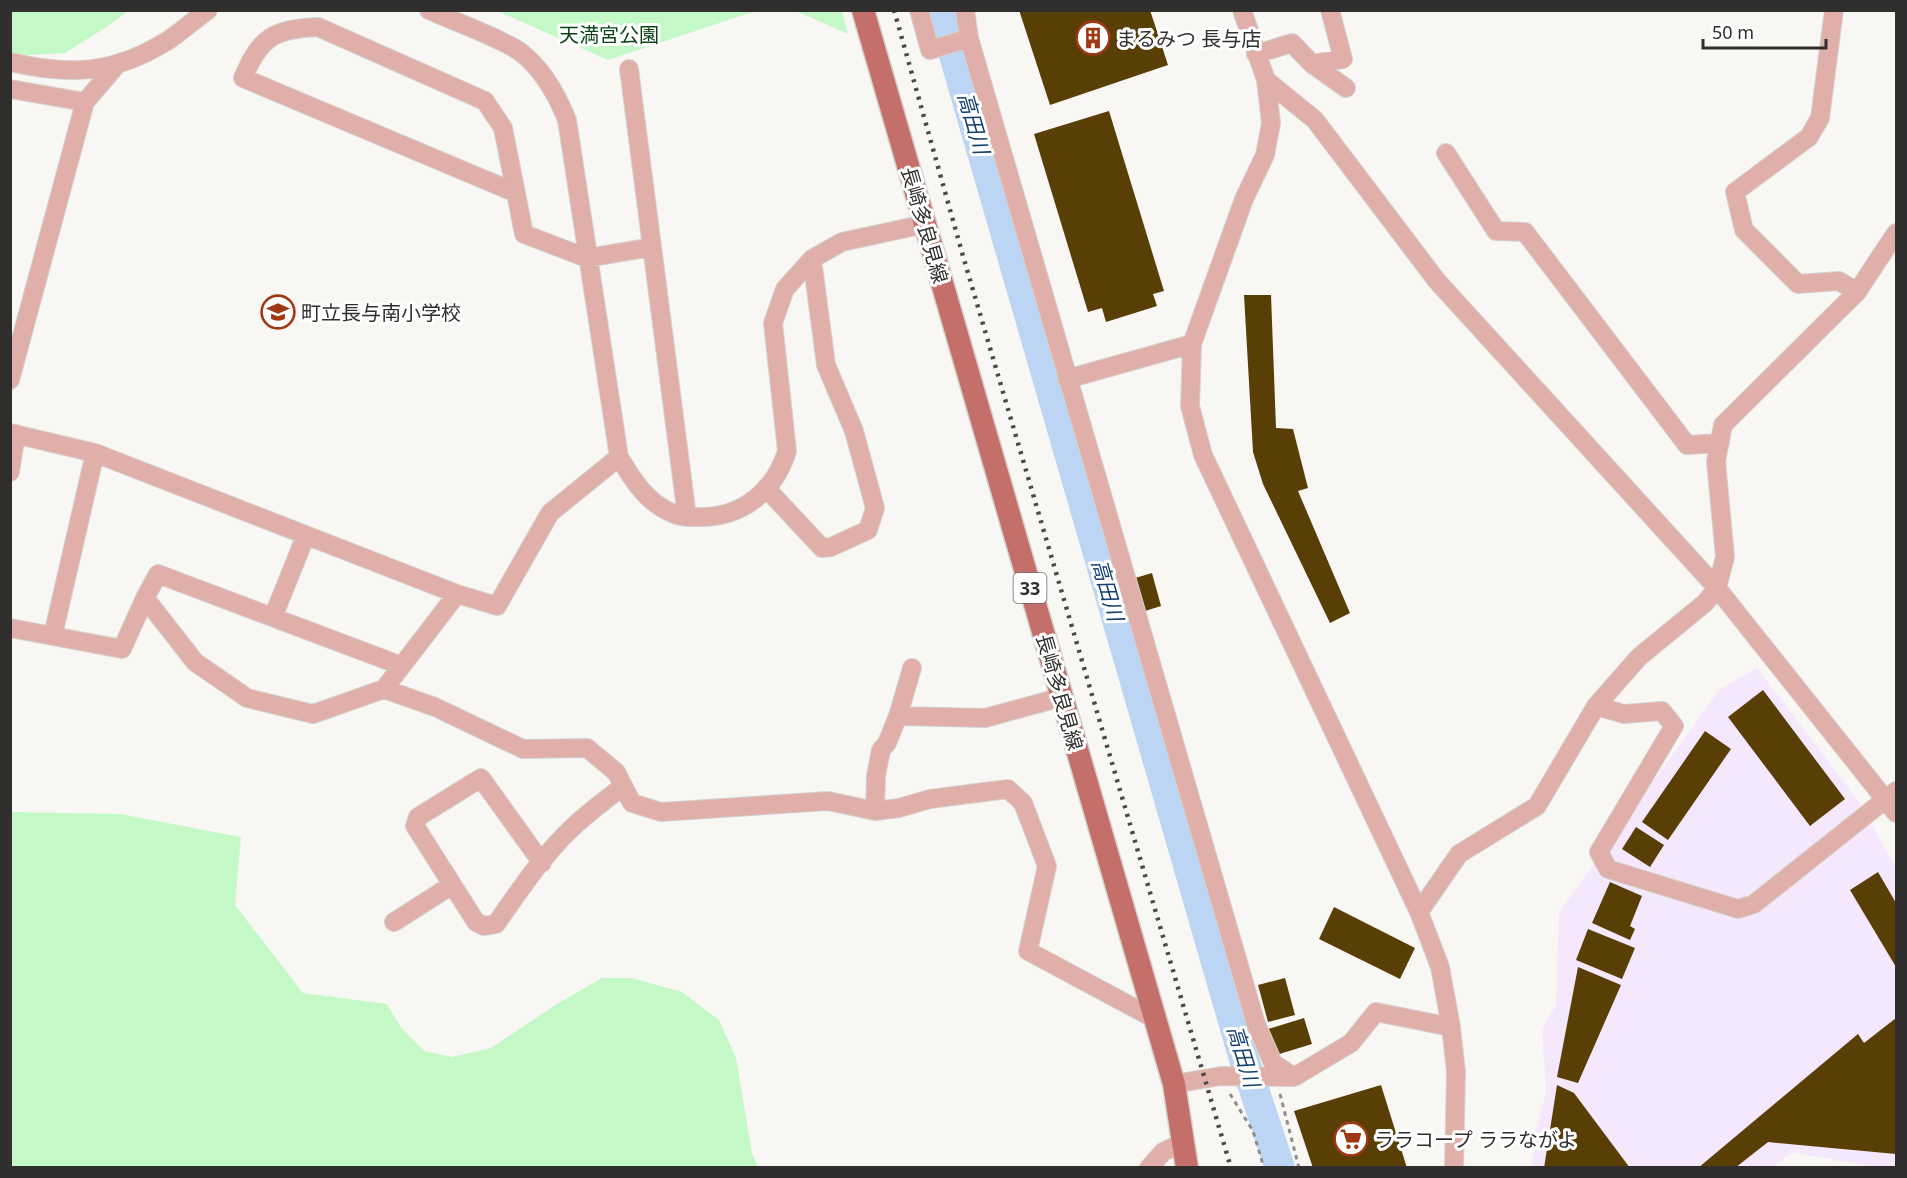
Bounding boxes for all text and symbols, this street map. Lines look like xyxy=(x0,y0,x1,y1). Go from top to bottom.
scale bar xyxy=(1703,12,1826,50)
building icon: まるみつ 長与店 xyxy=(1075,20,1111,56)
text: 50 m xyxy=(1712,20,1754,44)
park label: 天満宮公園 xyxy=(559,21,659,48)
place label: まるみつ 長与店 xyxy=(1116,25,1261,52)
water label: 高田川 xyxy=(952,89,997,159)
street label: 長崎多良見線 xyxy=(895,164,955,286)
school or university icon: 町立長与南小学校 xyxy=(260,294,296,330)
place label: 町立長与南小学校 xyxy=(301,299,461,326)
water label: 高田川 xyxy=(1086,556,1131,626)
road number: 33 xyxy=(1014,573,1046,603)
street label: 長崎多良見線 xyxy=(1030,631,1090,753)
water label: 高田川 xyxy=(1221,1022,1267,1092)
supermarket icon: ララコープ ララながよ xyxy=(1333,1121,1369,1157)
place label: ララコープ ララながよ xyxy=(1374,1126,1577,1153)

